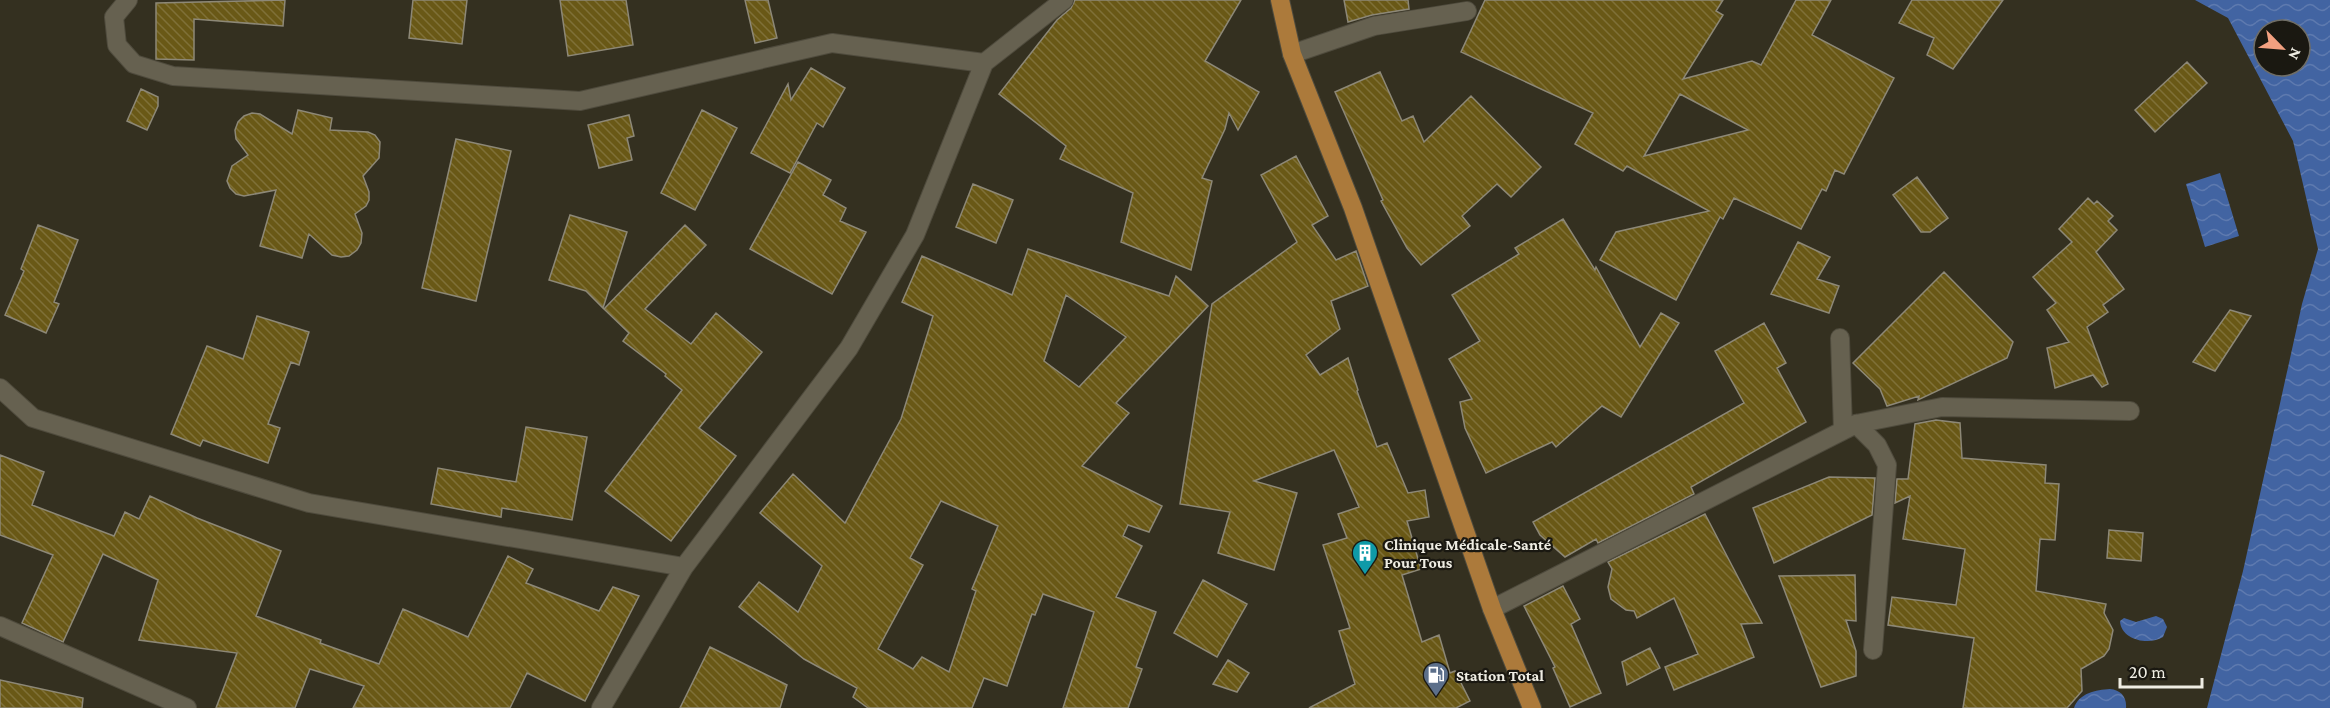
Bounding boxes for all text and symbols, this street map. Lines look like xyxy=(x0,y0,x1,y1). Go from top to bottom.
north arrow xyxy=(2252,18,2312,78)
text: N xyxy=(2285,46,2305,63)
place label: Clinique Médicale-Santé Pour Tous xyxy=(1384,536,1552,571)
building icon: Clinique Médicale-Santé Pour Tous xyxy=(1350,538,1380,576)
scale bar xyxy=(2120,651,2202,689)
fuel station icon: Station Total xyxy=(1421,660,1451,698)
text: 20 m xyxy=(2129,662,2166,682)
place label: Station Total xyxy=(1456,667,1544,684)

